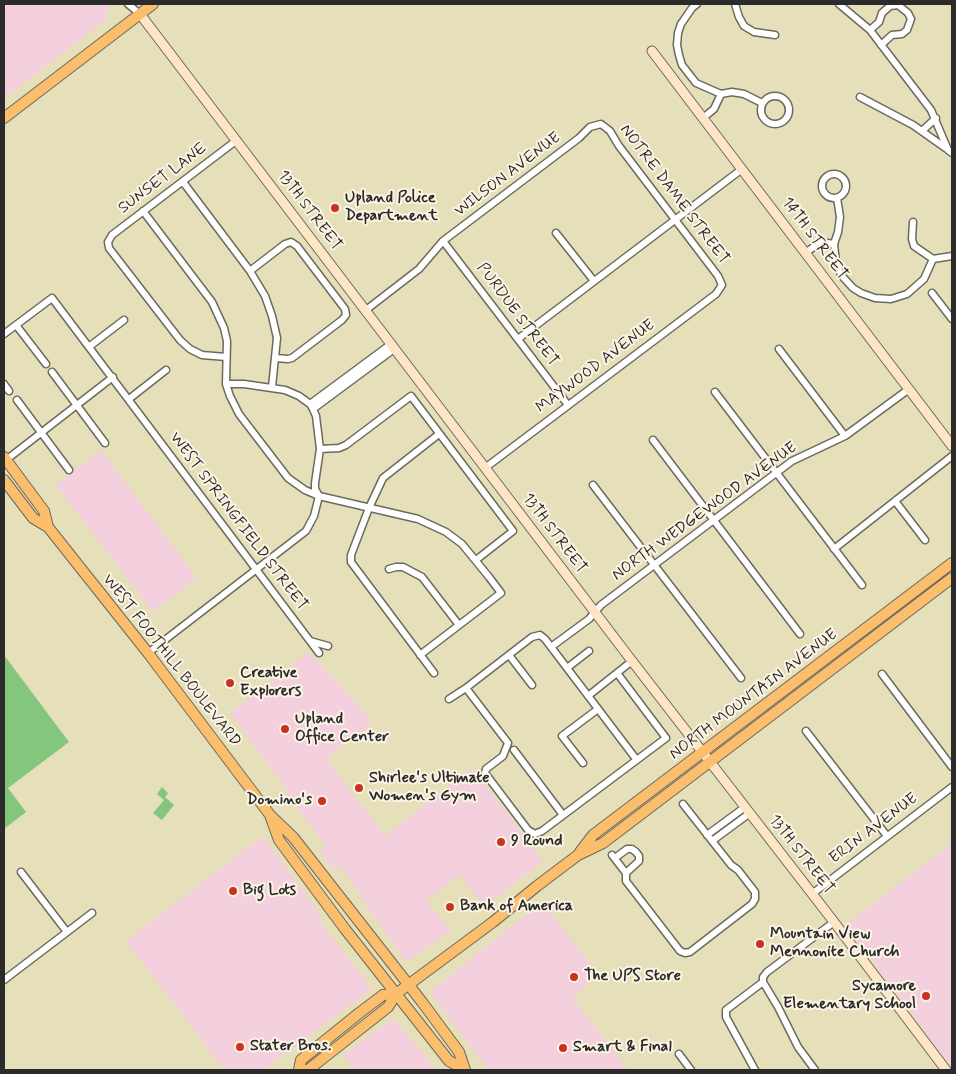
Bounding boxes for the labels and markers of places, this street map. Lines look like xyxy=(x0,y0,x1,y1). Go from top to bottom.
place label: Upland Police Department xyxy=(345,189,438,227)
marker: Upland Police Department xyxy=(329,202,341,214)
place label: Creative Explorers xyxy=(240,664,301,702)
marker: Creative Explorers xyxy=(224,677,236,689)
place label: Upland Office Center xyxy=(295,710,389,748)
marker: Upland Office Center xyxy=(279,723,291,735)
place label: Shirlee's Ultimate Women's Gym xyxy=(369,769,490,807)
marker: Shirlee's Ultimate Women's Gym xyxy=(353,782,365,794)
place label: Domino's xyxy=(246,791,312,811)
marker: Domino's xyxy=(316,795,328,807)
place label: 9 Round xyxy=(511,832,563,852)
marker: 9 Round xyxy=(495,836,507,848)
place label: Big Lots xyxy=(243,881,296,901)
marker: Big Lots xyxy=(227,885,239,897)
place label: Bank of America xyxy=(460,897,573,917)
marker: Bank of America xyxy=(444,901,456,913)
place label: Mountain View Mennonite Church xyxy=(770,925,900,963)
marker: Mountain View Mennonite Church xyxy=(754,938,766,950)
place label: The UPS Store xyxy=(584,967,681,987)
marker: The UPS Store xyxy=(568,971,580,983)
place label: Sycamore Elementary School xyxy=(783,977,916,1015)
marker: Sycamore Elementary School xyxy=(920,990,932,1002)
place label: Stater Bros. xyxy=(250,1037,331,1057)
place label: Smart & Final xyxy=(573,1038,672,1058)
marker: Stater Bros. xyxy=(234,1041,246,1053)
marker: Smart & Final xyxy=(557,1042,569,1054)

